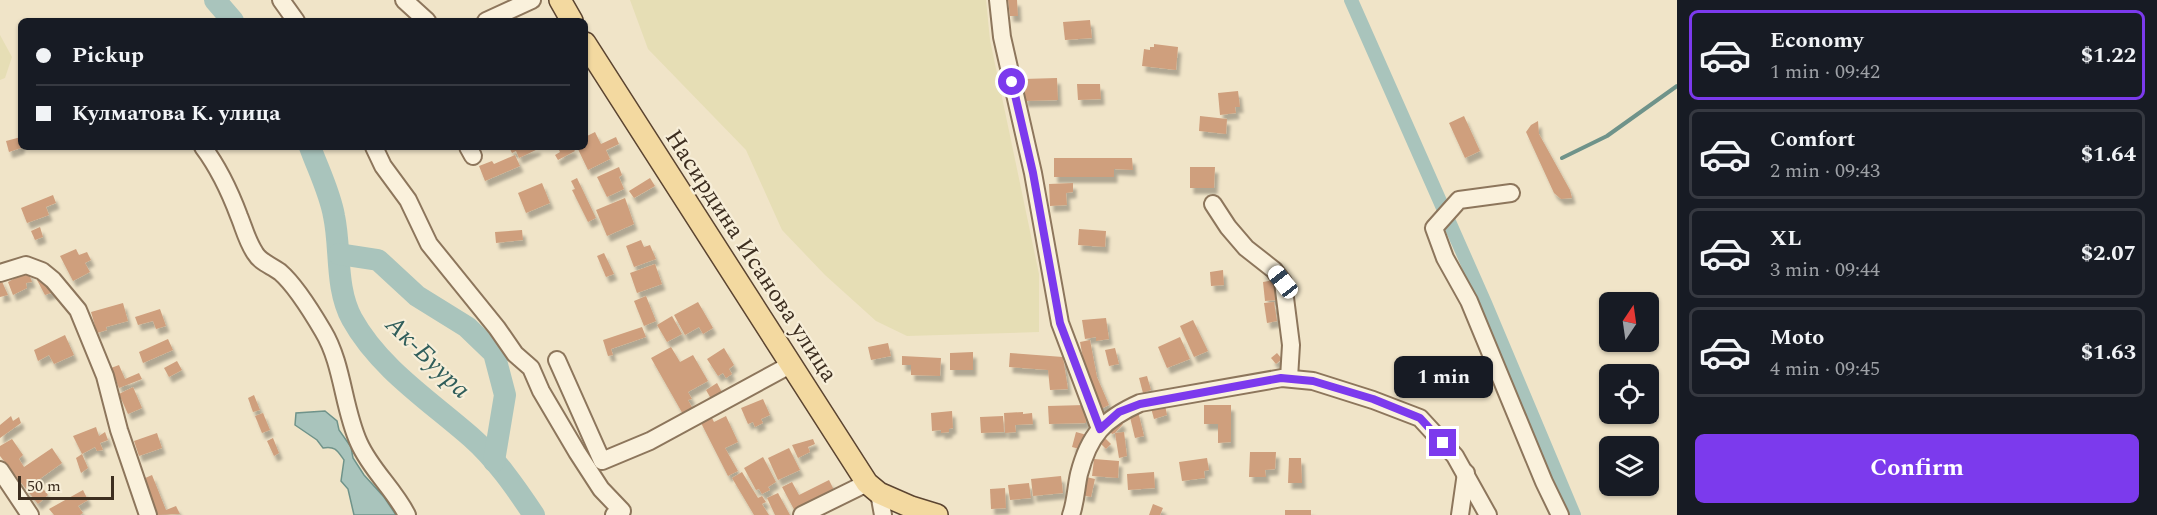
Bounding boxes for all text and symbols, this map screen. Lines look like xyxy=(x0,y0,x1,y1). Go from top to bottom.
text: Economy xyxy=(1770,24,1863,57)
icon: car xyxy=(1698,28,1752,82)
text: Pickup xyxy=(72,39,144,72)
text: $1.22 xyxy=(2081,39,2136,72)
text: 1 min · 09:42 xyxy=(1770,57,1880,87)
route start xyxy=(998,68,1025,95)
text: Кулматова К. улица xyxy=(72,97,281,130)
street label: Насирдина Исанова улица xyxy=(656,122,847,390)
text: Comfort xyxy=(1770,123,1855,156)
icon: car xyxy=(1698,127,1752,181)
text: $1.64 xyxy=(2081,138,2136,171)
text: 2 min · 09:43 xyxy=(1770,156,1880,186)
text: XL xyxy=(1770,222,1801,255)
icon: car xyxy=(1698,226,1752,280)
text: $2.07 xyxy=(2081,237,2136,270)
text: 3 min · 09:44 xyxy=(1770,255,1880,285)
car xyxy=(1265,262,1301,302)
north arrow xyxy=(1599,292,1659,352)
map controls xyxy=(1599,292,1659,496)
water label: Ак-Буура xyxy=(375,305,480,408)
text: Moto xyxy=(1770,321,1824,354)
icon: car xyxy=(1698,325,1752,379)
text: $1.63 xyxy=(2081,336,2136,369)
text: 4 min · 09:45 xyxy=(1770,354,1880,384)
callout: 1 min xyxy=(1394,356,1492,398)
text: 1 min xyxy=(1417,362,1470,392)
button: locate xyxy=(1599,364,1659,424)
route end xyxy=(1429,429,1456,456)
button: Confirm xyxy=(1695,434,2139,503)
button: layers xyxy=(1599,436,1659,496)
scale bar xyxy=(18,473,114,500)
text: 50 m xyxy=(27,474,61,498)

